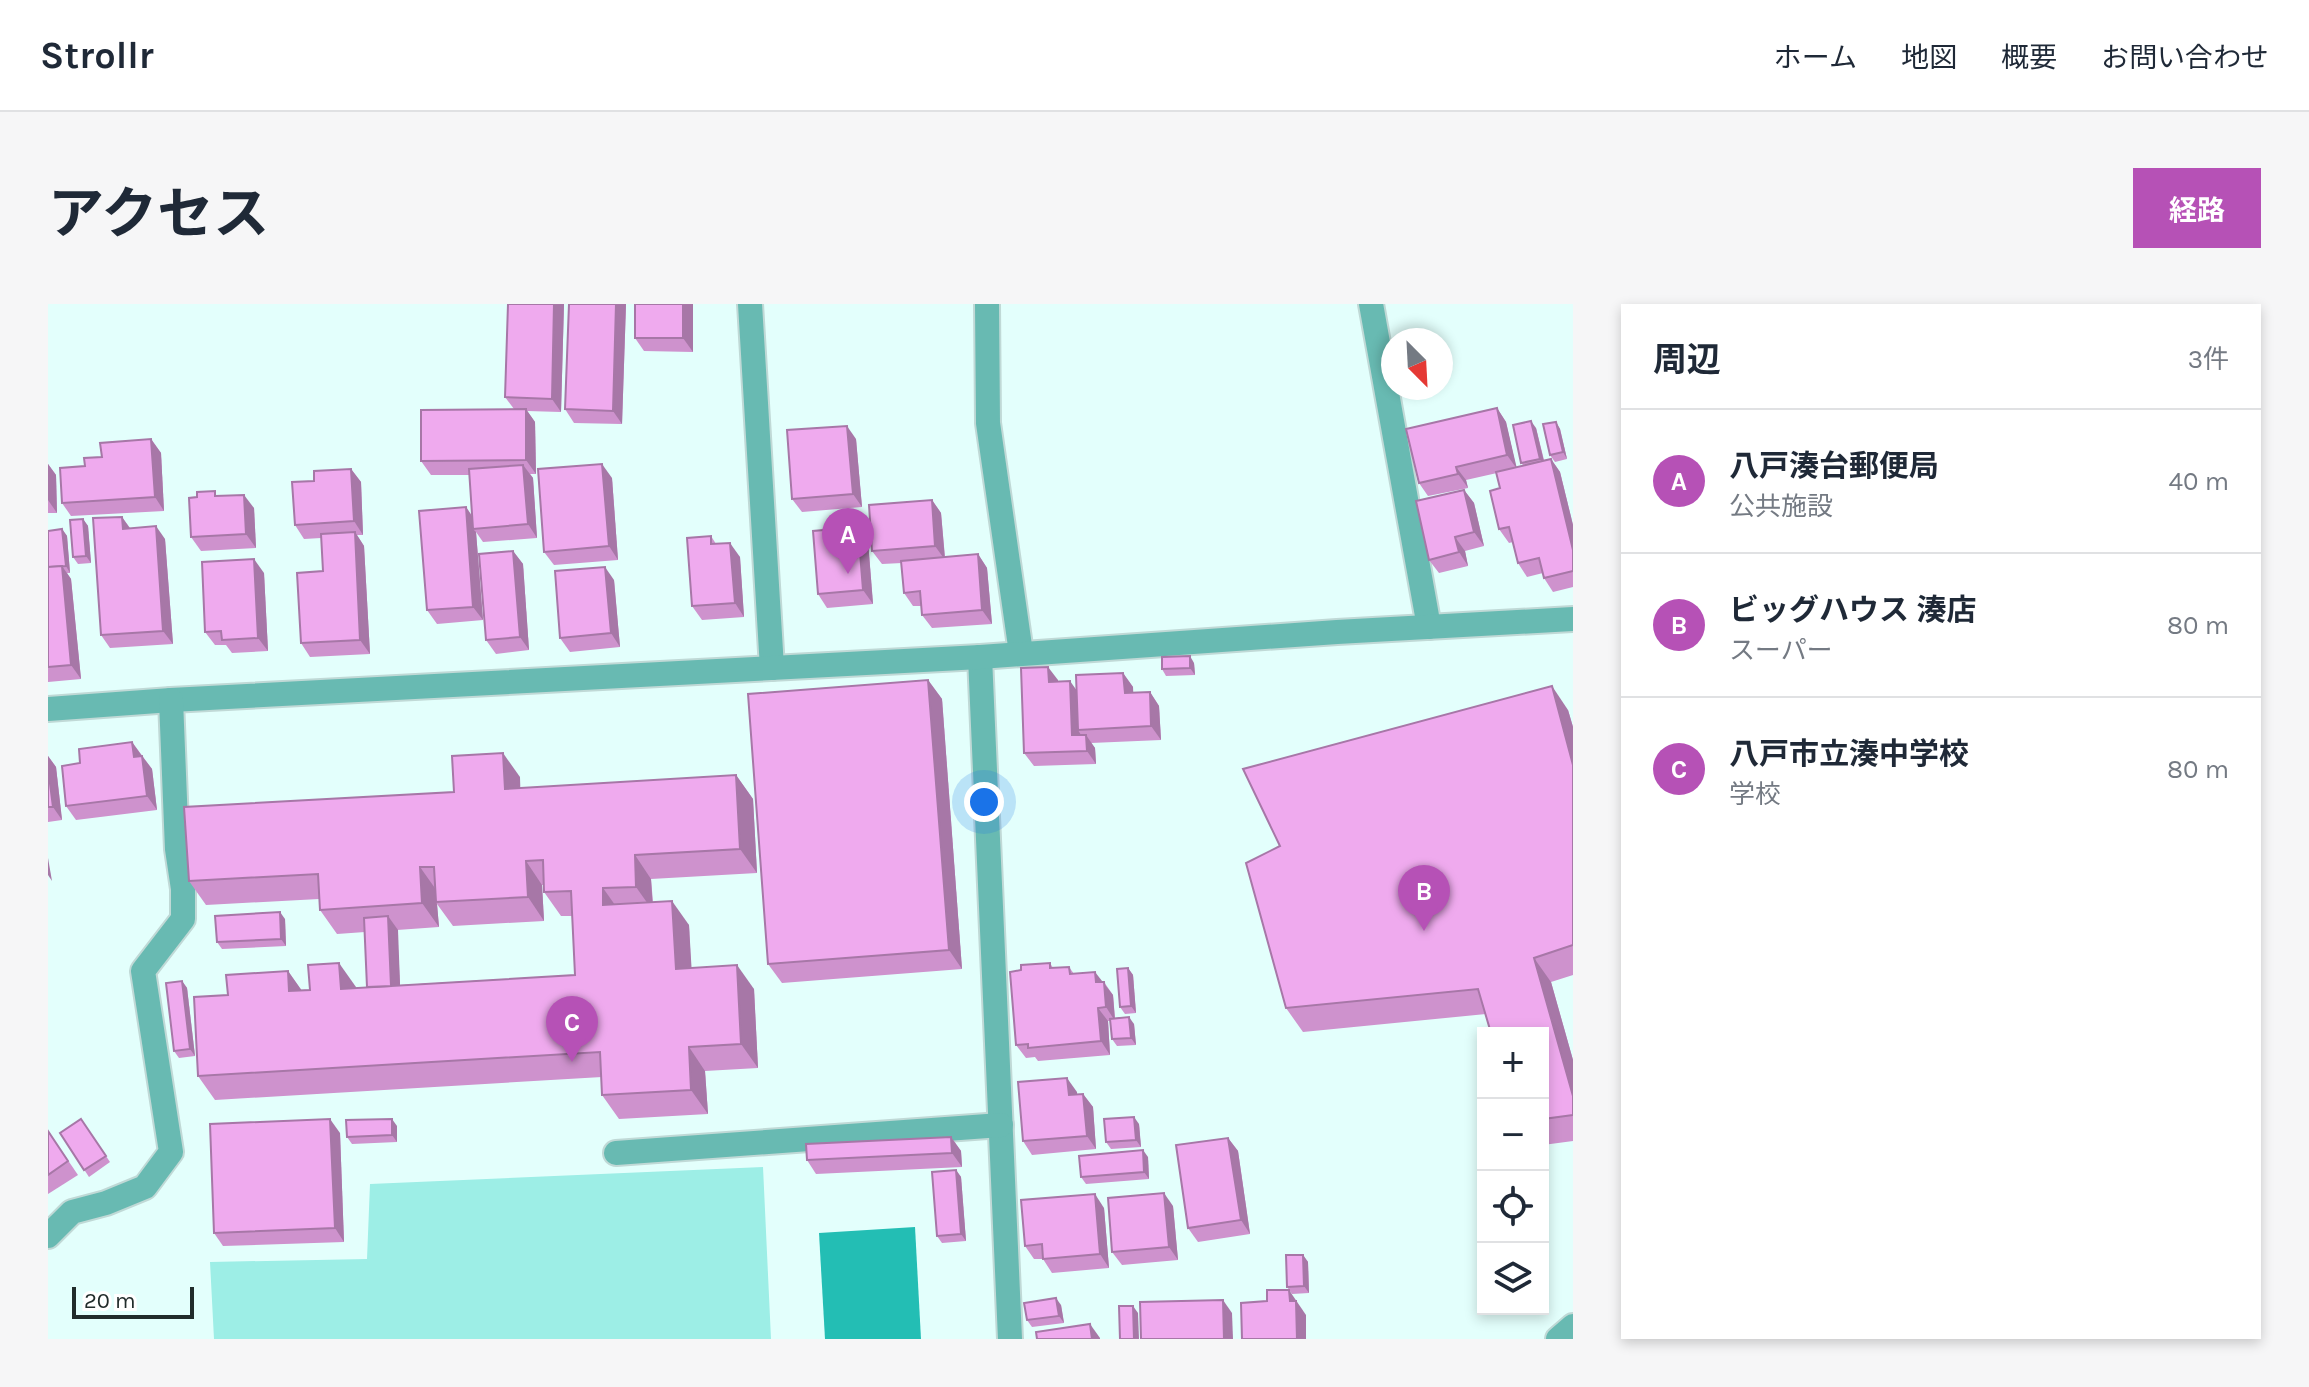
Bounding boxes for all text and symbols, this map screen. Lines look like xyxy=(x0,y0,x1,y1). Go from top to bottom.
text: Strollr xyxy=(40,33,154,78)
text: ホーム xyxy=(1774,41,1857,74)
text: 地図 xyxy=(1901,41,1957,74)
text: 概要 xyxy=(2001,41,2057,74)
text: お問い合わせ xyxy=(2101,41,2269,74)
button: 経路 xyxy=(2133,168,2261,248)
text: アクセス xyxy=(48,182,269,247)
north arrow xyxy=(1381,328,1453,400)
text: 周辺 xyxy=(1653,340,1721,380)
text: 3件 xyxy=(2188,344,2229,375)
text: 八戸湊台郵便局 xyxy=(1729,448,1939,484)
text: A xyxy=(1671,466,1687,497)
text: 40 m xyxy=(2169,466,2229,497)
text: 公共施設 xyxy=(1729,491,1833,522)
pin: A xyxy=(822,508,874,574)
text: ビッグハウス 湊店 xyxy=(1729,592,1977,628)
text: B xyxy=(1671,610,1687,641)
text: 80 m xyxy=(2167,610,2229,641)
text: スーパー xyxy=(1729,635,1833,666)
text: 八戸市立湊中学校 xyxy=(1729,736,1969,772)
text: C xyxy=(1671,754,1687,785)
text: 80 m xyxy=(2167,754,2229,785)
text: 学校 xyxy=(1729,779,1781,810)
your location xyxy=(964,782,1004,822)
pin: B xyxy=(1398,865,1450,931)
pin: C xyxy=(546,996,598,1062)
map controls xyxy=(1477,1027,1549,1315)
button: + xyxy=(1477,1027,1549,1099)
button: − xyxy=(1477,1099,1549,1171)
button: locate xyxy=(1477,1171,1549,1243)
button: layers xyxy=(1477,1243,1549,1315)
scale bar xyxy=(72,1283,194,1319)
text: 20 m xyxy=(84,1288,136,1314)

